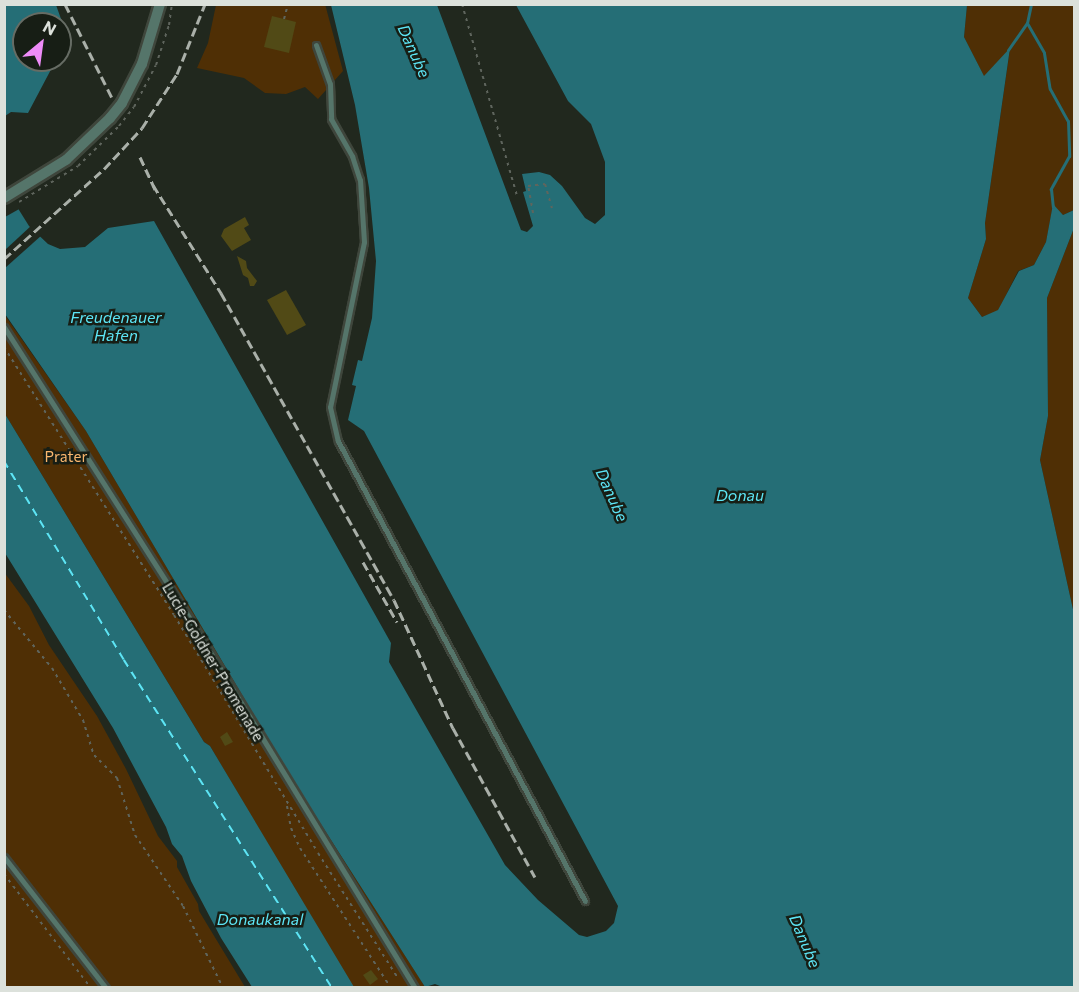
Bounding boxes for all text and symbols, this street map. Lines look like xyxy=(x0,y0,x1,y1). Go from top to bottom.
north arrow xyxy=(12,12,72,72)
text: N xyxy=(40,16,60,39)
water label: Danube xyxy=(394,21,434,81)
water label: Freudenauer Hafen xyxy=(70,307,162,345)
park label: Prater xyxy=(44,448,88,466)
water label: Danube xyxy=(592,465,632,525)
water label: Donau xyxy=(716,485,764,505)
street label: Lucie-Goldner-Promenade xyxy=(158,579,268,745)
water label: Donaukanal xyxy=(217,909,303,929)
water label: Danube xyxy=(785,911,825,971)

